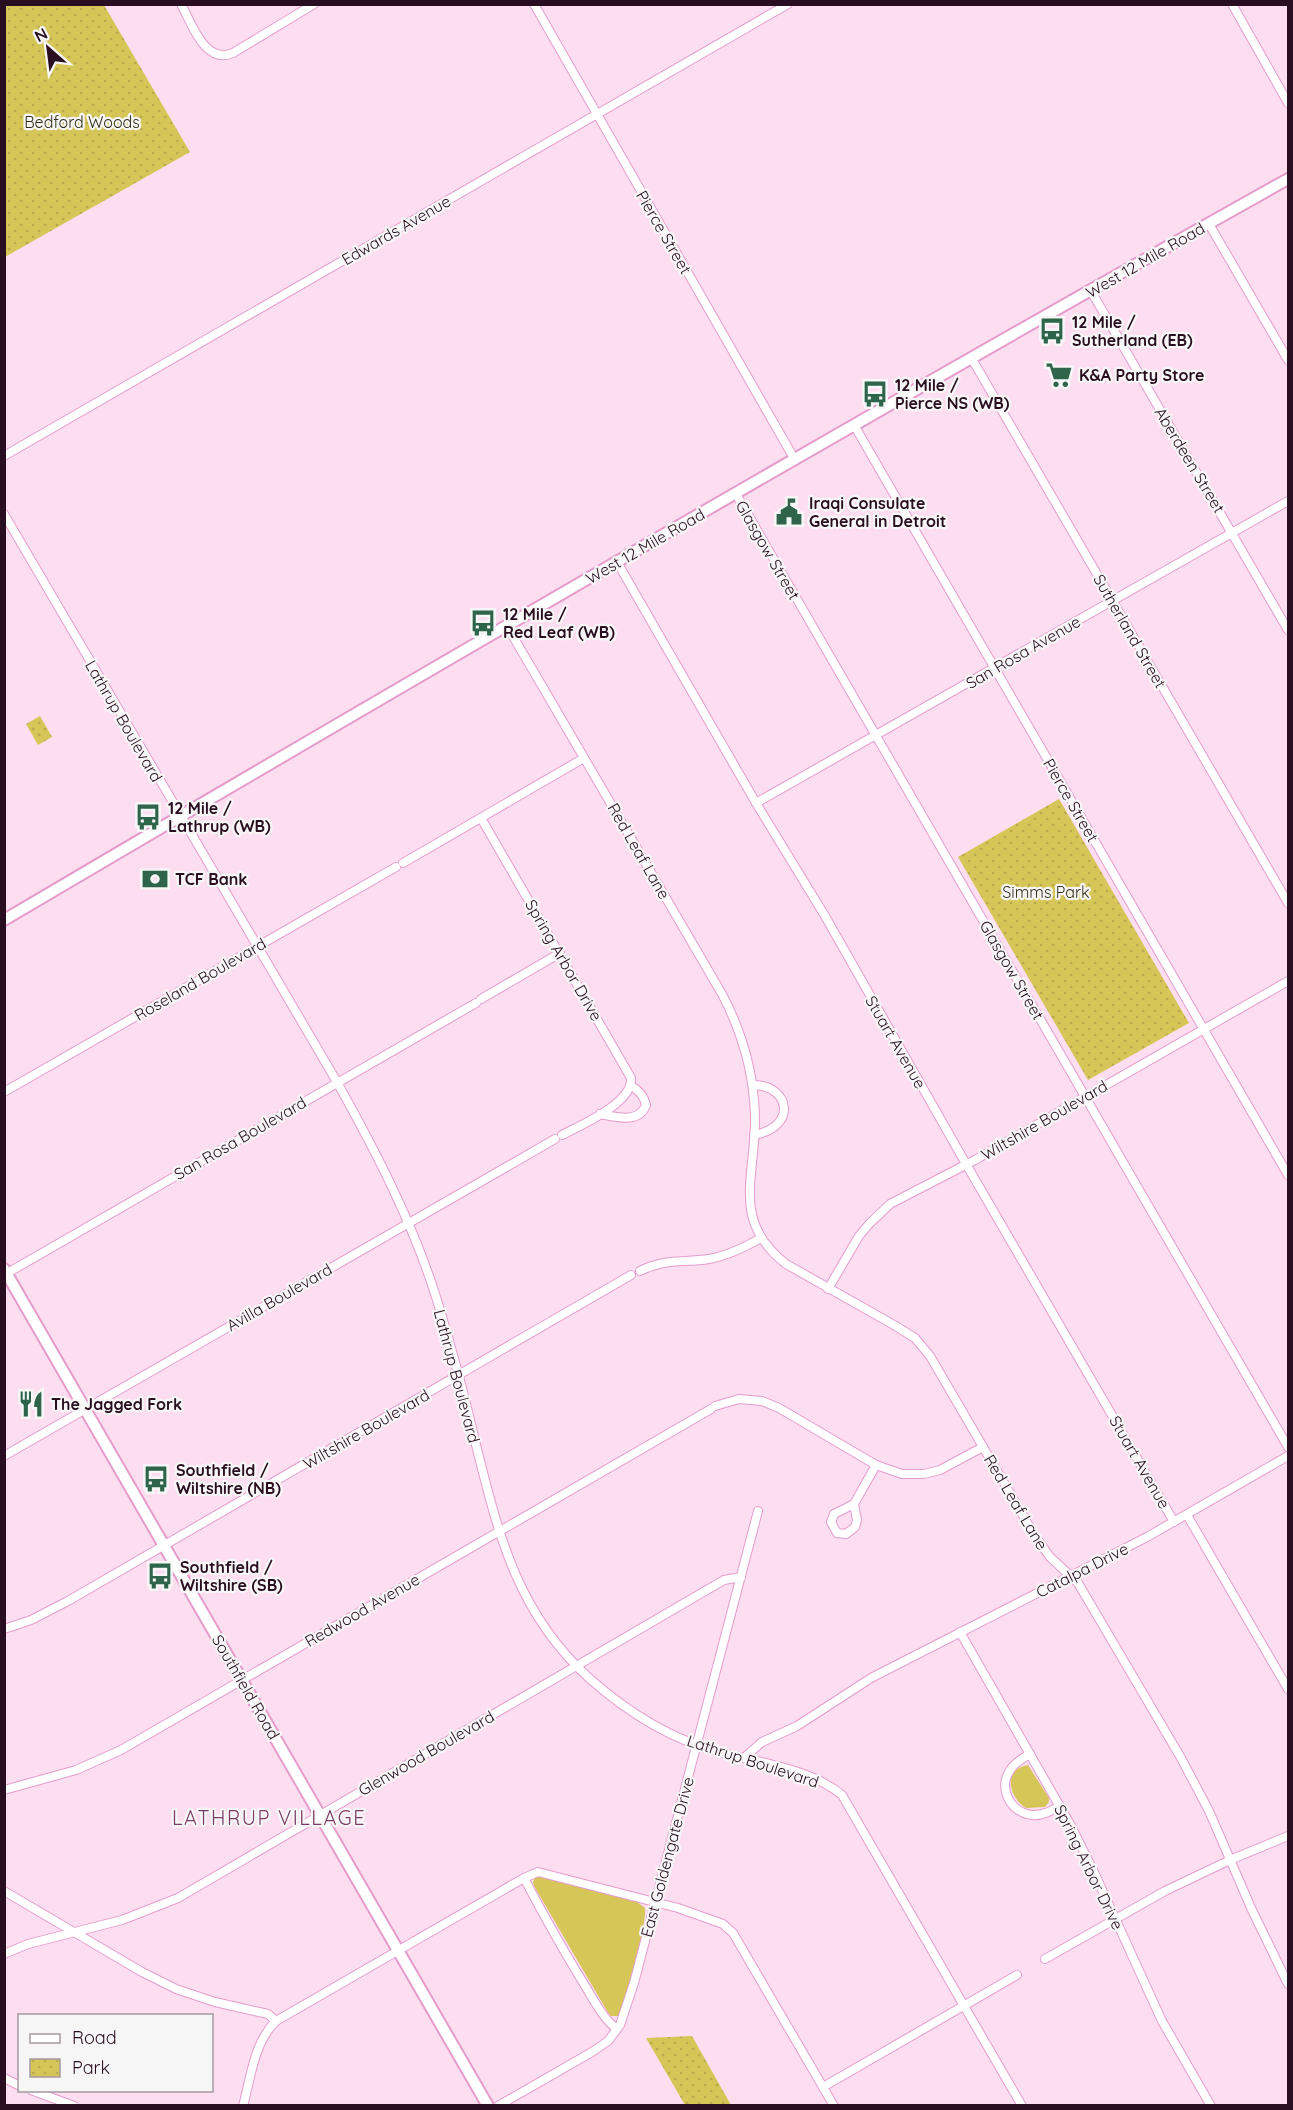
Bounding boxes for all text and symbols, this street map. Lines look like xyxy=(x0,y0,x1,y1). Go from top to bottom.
north arrow xyxy=(18,18,78,78)
text: N xyxy=(31,23,51,46)
park label: Bedford Woods xyxy=(24,112,140,132)
street label: Pierce Street xyxy=(632,187,696,277)
street label: Edwards Avenue xyxy=(338,191,454,269)
street label: West 12 Mile Road xyxy=(1082,218,1208,302)
place label: 12 Mile / Sutherland (EB) xyxy=(1072,312,1193,350)
bus stop icon: 12 Mile / Sutherland (EB) xyxy=(1037,316,1067,346)
supermarket icon: K&A Party Store xyxy=(1044,360,1074,390)
place label: K&A Party Store xyxy=(1079,365,1205,385)
place label: 12 Mile / Pierce NS (WB) xyxy=(895,375,1010,413)
bus stop icon: 12 Mile / Pierce NS (WB) xyxy=(860,379,890,409)
street label: Aberdeen Street xyxy=(1151,403,1229,517)
place label: Iraqi Consulate General in Detroit xyxy=(809,493,946,531)
street label: Glasgow Street xyxy=(731,497,805,603)
public building icon: Iraqi Consulate General in Detroit xyxy=(774,497,804,527)
street label: West 12 Mile Road xyxy=(582,504,708,588)
street label: Sutherland Street xyxy=(1089,570,1171,692)
place label: 12 Mile / Red Leaf (WB) xyxy=(503,604,615,642)
bus stop icon: 12 Mile / Red Leaf (WB) xyxy=(468,608,498,638)
street label: San Rosa Avenue xyxy=(962,611,1084,693)
street label: Lathrup Boulevard xyxy=(81,657,167,785)
street label: Pierce Street xyxy=(1039,755,1103,845)
place label: 12 Mile / Lathrup (WB) xyxy=(168,798,271,836)
street label: Red Leaf Lane xyxy=(603,799,675,903)
bus stop icon: 12 Mile / Lathrup (WB) xyxy=(133,802,163,832)
bank icon: TCF Bank xyxy=(140,864,170,894)
place label: TCF Bank xyxy=(175,869,247,889)
park label: Simms Park xyxy=(1002,882,1090,902)
street label: Spring Arbor Drive xyxy=(521,896,607,1024)
street label: Glasgow Street xyxy=(975,917,1049,1023)
street label: Roseland Boulevard xyxy=(131,933,269,1025)
street label: Stuart Avenue xyxy=(861,992,931,1092)
street label: Wiltshire Boulevard xyxy=(977,1076,1111,1164)
street label: San Rosa Boulevard xyxy=(170,1092,310,1184)
street label: Avilla Boulevard xyxy=(223,1259,335,1335)
street label: Lathrup Boulevard xyxy=(430,1307,484,1445)
street label: Wiltshire Boulevard xyxy=(299,1385,433,1473)
restaurant icon: The Jagged Fork xyxy=(16,1389,46,1419)
place label: The Jagged Fork xyxy=(51,1394,182,1414)
street label: Stuart Avenue xyxy=(1105,1412,1175,1512)
street label: Red Leaf Lane xyxy=(980,1451,1052,1553)
place label: Southfield / Wiltshire (NB) xyxy=(176,1460,281,1498)
bus stop icon: Southfield / Wiltshire (NB) xyxy=(141,1464,171,1494)
street label: Catalpa Drive xyxy=(1032,1538,1132,1602)
place label: Southfield / Wiltshire (SB) xyxy=(180,1557,283,1595)
bus stop icon: Southfield / Wiltshire (SB) xyxy=(145,1561,175,1591)
street label: Redwood Avenue xyxy=(301,1569,423,1651)
street label: Southfield Road xyxy=(208,1631,284,1743)
street label: Glenwood Boulevard xyxy=(354,1706,498,1800)
street label: Lathrup Boulevard xyxy=(685,1730,821,1792)
street label: East Goldengate Drive xyxy=(636,1775,698,1939)
street label: Spring Arbor Drive xyxy=(1050,1801,1128,1933)
district label: LATHRUP VILLAGE xyxy=(172,1805,366,1830)
legend xyxy=(18,2014,213,2092)
text: Road xyxy=(72,2026,117,2049)
text: Park xyxy=(72,2056,110,2079)

